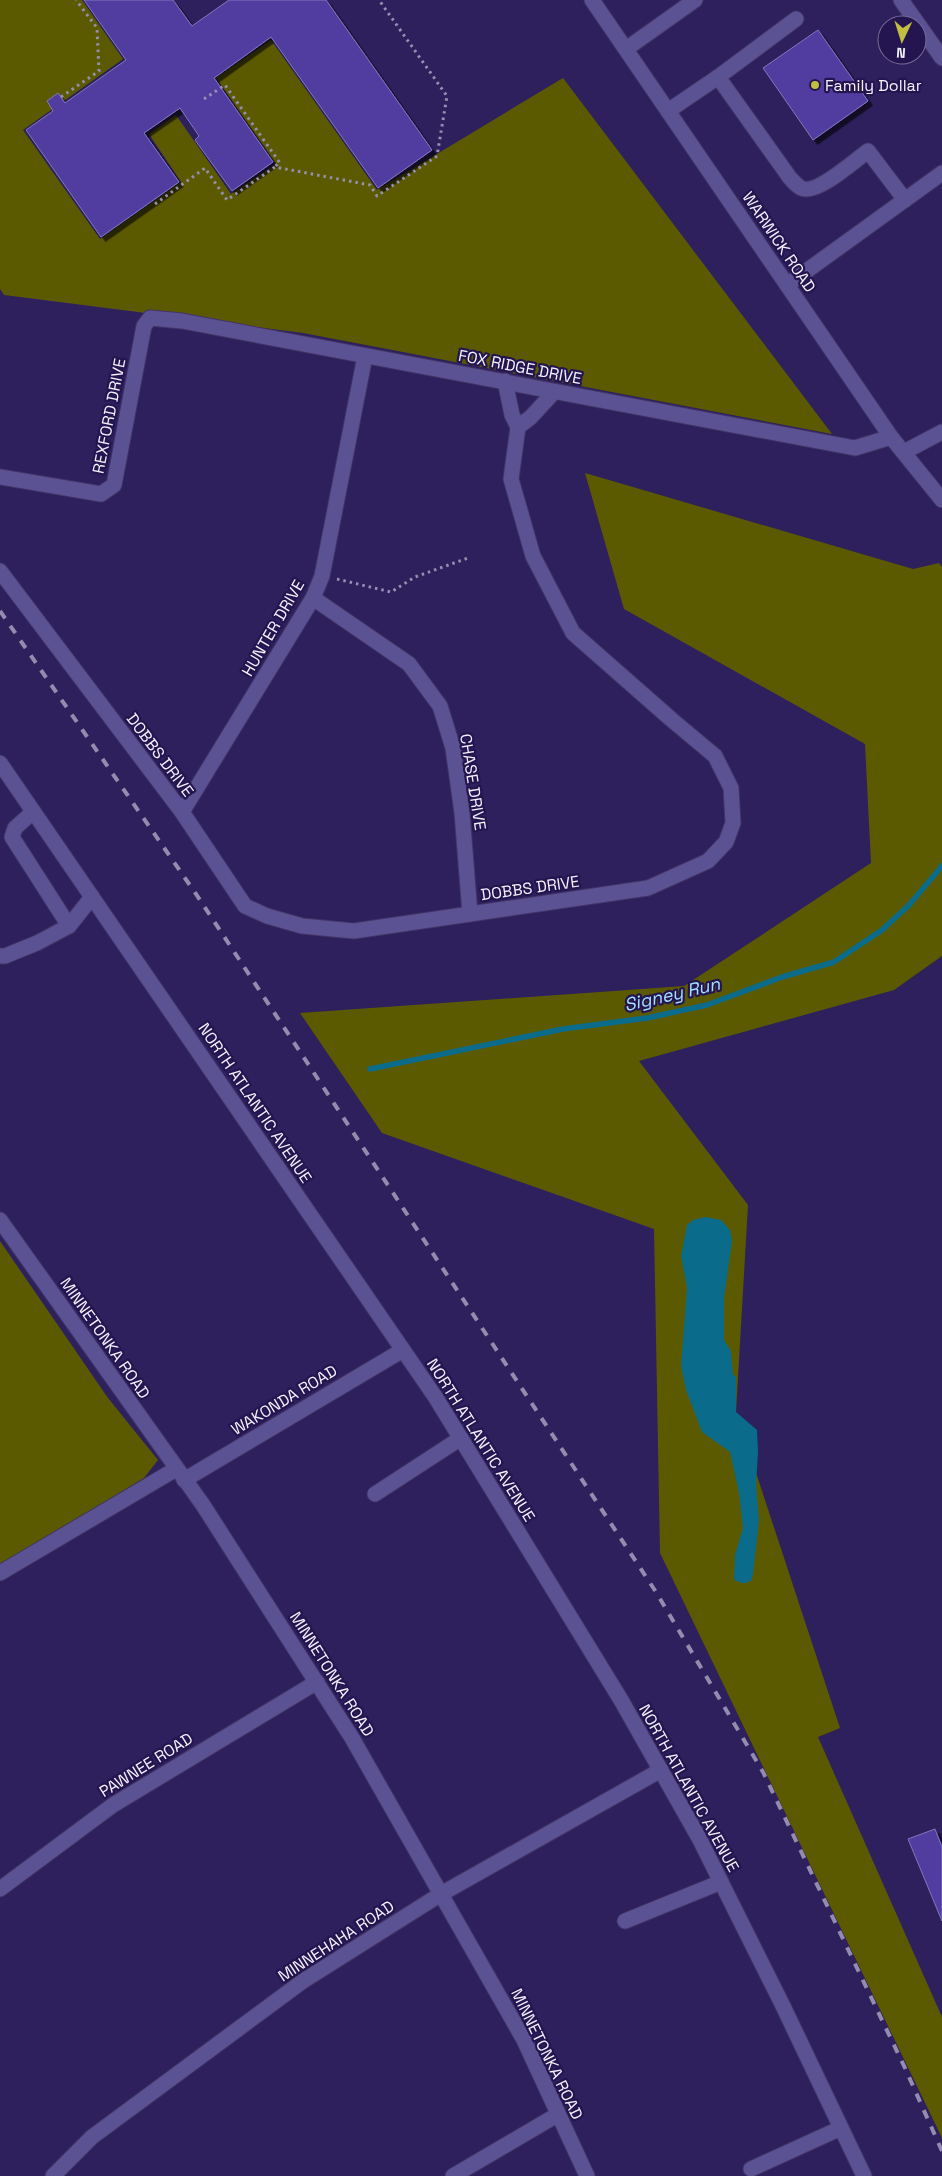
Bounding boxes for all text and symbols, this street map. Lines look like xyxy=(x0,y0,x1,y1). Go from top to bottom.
north arrow xyxy=(877,15,927,65)
text: N xyxy=(896,44,906,62)
place label: Family Dollar xyxy=(825,75,922,96)
marker: Family Dollar xyxy=(809,79,821,91)
street label: WARWICK ROAD xyxy=(738,188,820,296)
street label: FOX RIDGE DRIVE xyxy=(457,345,583,389)
street label: REXFORD DRIVE xyxy=(88,357,130,475)
street label: HUNTER DRIVE xyxy=(237,576,309,680)
street label: DOBBS DRIVE xyxy=(122,709,198,801)
street label: CHASE DRIVE xyxy=(455,732,491,832)
street label: DOBBS DRIVE xyxy=(479,871,581,905)
water label: Signey Run xyxy=(622,972,723,1016)
street label: NORTH ATLANTIC AVENUE xyxy=(194,1019,316,1187)
street label: MINNETONKA ROAD xyxy=(55,1273,155,1403)
street label: NORTH ATLANTIC AVENUE xyxy=(422,1354,540,1526)
street label: WAKONDA ROAD xyxy=(227,1360,341,1440)
street label: MINNETONKA ROAD xyxy=(285,1608,379,1740)
street label: NORTH ATLANTIC AVENUE xyxy=(634,1700,744,1876)
street label: PAWNEE ROAD xyxy=(95,1728,197,1802)
street label: MINNEHAHA ROAD xyxy=(274,1896,398,1986)
street label: MINNETONKA ROAD xyxy=(506,1985,588,2123)

